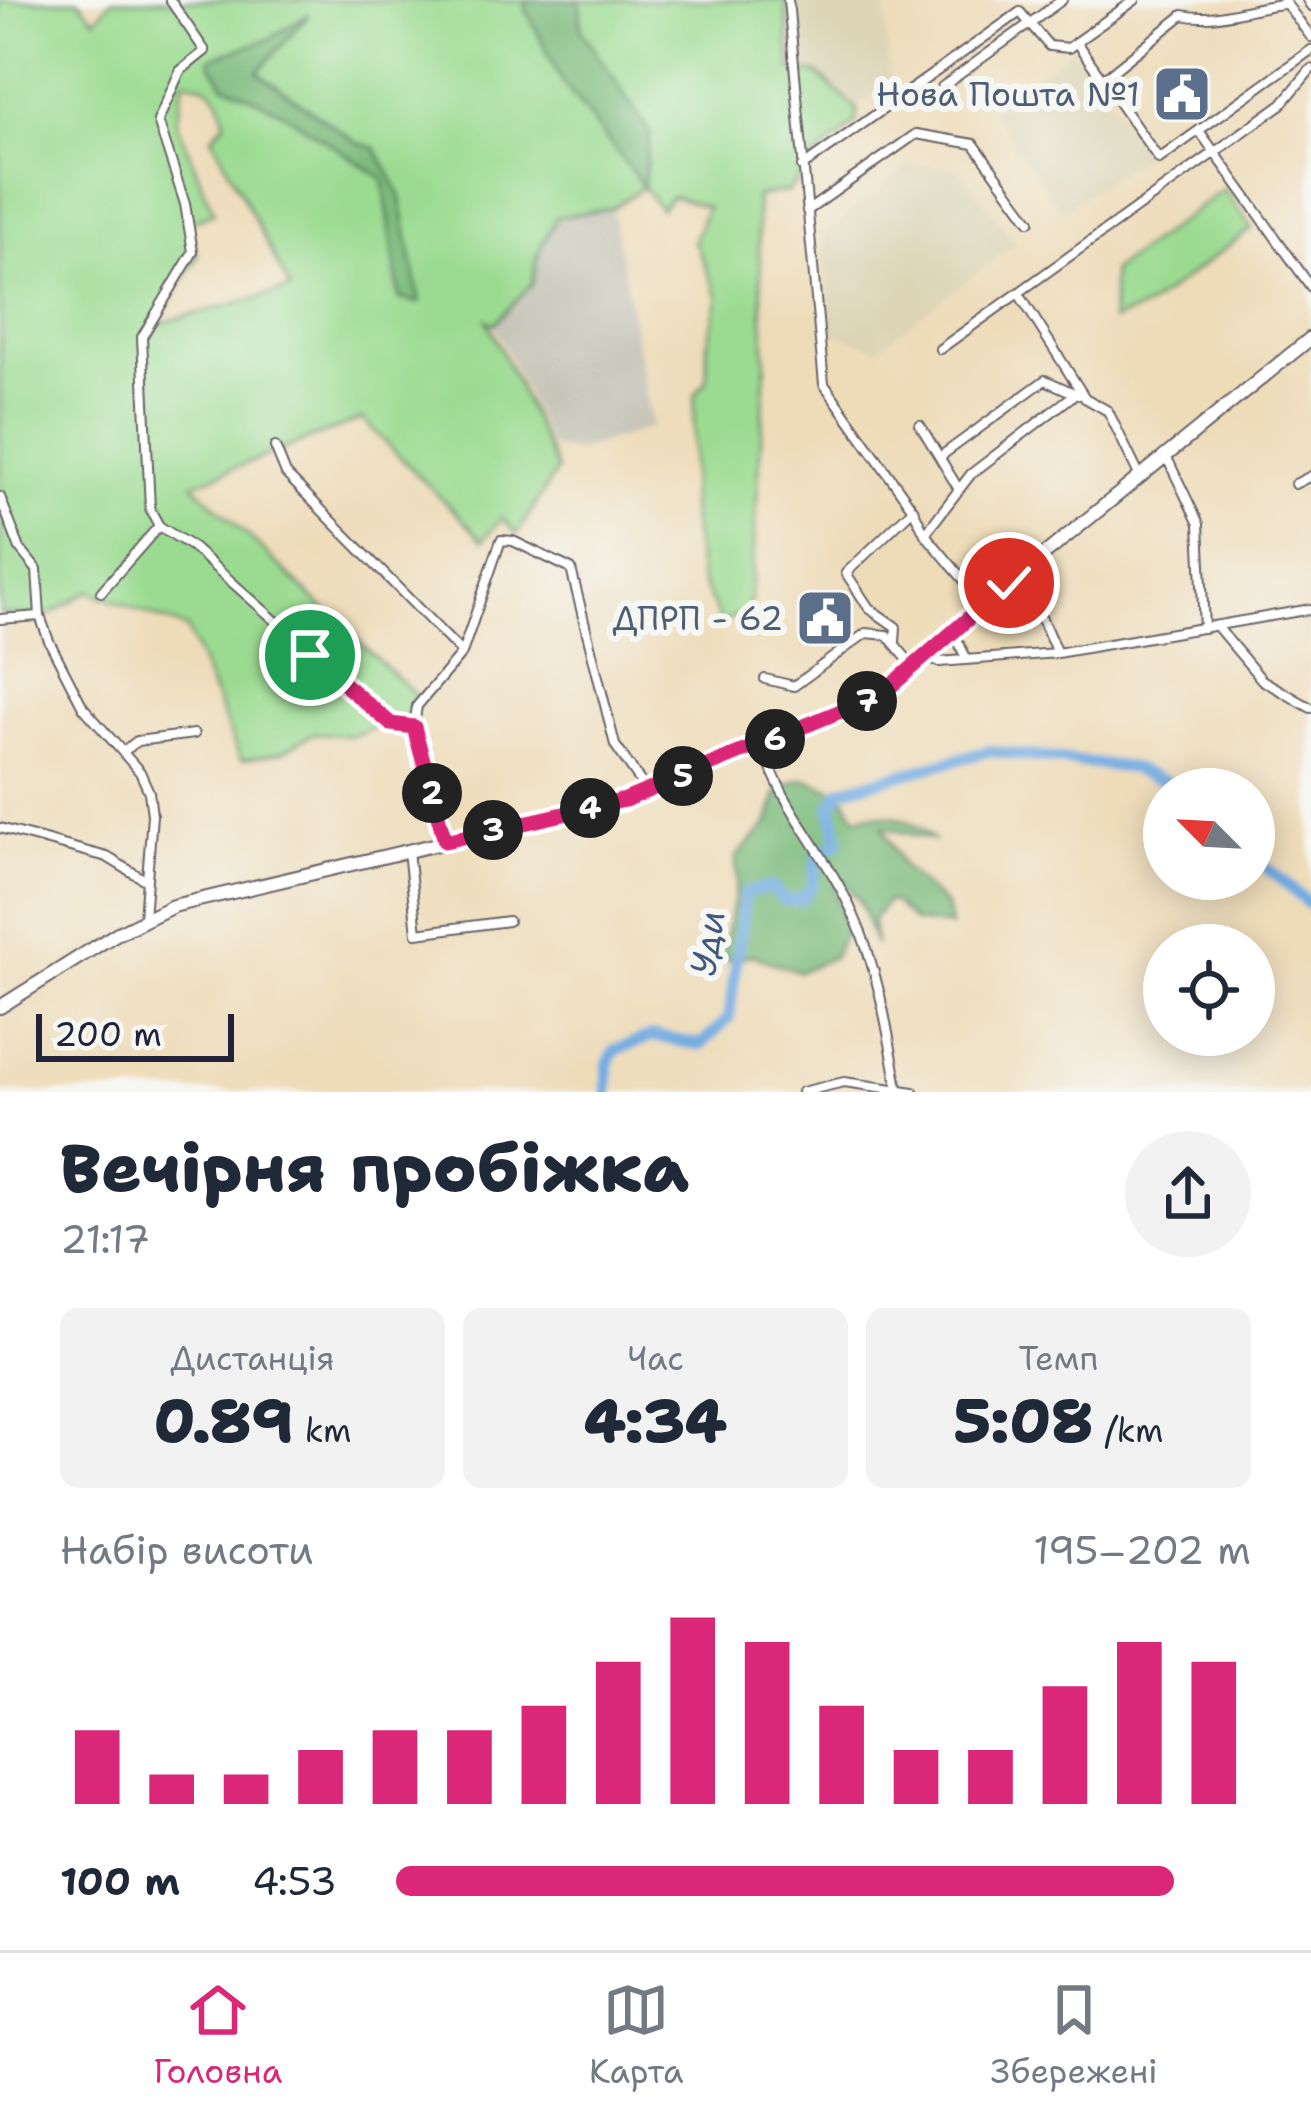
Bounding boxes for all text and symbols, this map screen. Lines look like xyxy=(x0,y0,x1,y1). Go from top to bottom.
public building icon: Нова Пошта №1 xyxy=(1151,63,1213,125)
place label: Нова Пошта №1 xyxy=(876,72,1140,117)
pin xyxy=(958,532,1060,634)
icon: check xyxy=(976,550,1042,616)
public building icon: ДПРП - 62 xyxy=(794,587,856,649)
place label: ДПРП - 62 xyxy=(613,596,783,641)
pin xyxy=(259,604,361,706)
icon: arrive xyxy=(277,622,343,688)
pin: 7 xyxy=(837,671,897,731)
text: 7 xyxy=(855,678,879,723)
pin: 6 xyxy=(745,709,805,769)
text: 6 xyxy=(763,716,787,761)
pin: 5 xyxy=(653,746,713,806)
text: 5 xyxy=(673,753,693,798)
pin: 2 xyxy=(402,763,462,823)
north arrow xyxy=(1143,768,1275,900)
map controls xyxy=(1143,768,1275,1056)
text: 2 xyxy=(420,770,444,815)
pin: 4 xyxy=(560,778,620,838)
text: 4 xyxy=(578,785,602,830)
pin: 3 xyxy=(463,800,523,860)
text: 3 xyxy=(481,807,505,852)
water label: Уди xyxy=(678,907,737,979)
button: locate xyxy=(1143,924,1275,1056)
scale bar xyxy=(36,1008,234,1061)
text: 200 m xyxy=(54,1012,162,1057)
text: Вечірня пробіжка xyxy=(60,1124,689,1212)
button: share xyxy=(1125,1131,1251,1257)
text: 21:17 xyxy=(60,1213,150,1265)
text: Дистанція xyxy=(170,1336,335,1381)
text: Час xyxy=(627,1336,684,1381)
text: Темп xyxy=(1019,1336,1098,1381)
text: 0.89 xyxy=(154,1381,294,1461)
text: 4:34 xyxy=(584,1381,727,1461)
text: 5:08 xyxy=(954,1381,1093,1461)
text: km xyxy=(294,1408,352,1453)
text: /km xyxy=(1093,1408,1163,1453)
text: Набір висоти xyxy=(60,1524,314,1576)
text: 195–202 m xyxy=(1033,1524,1251,1576)
text: 100 m xyxy=(60,1855,180,1907)
text: 4:53 xyxy=(252,1855,337,1907)
tab: Головна xyxy=(153,1977,282,2094)
tab: Карта xyxy=(589,1977,684,2094)
tab: Збережені xyxy=(990,1977,1158,2094)

